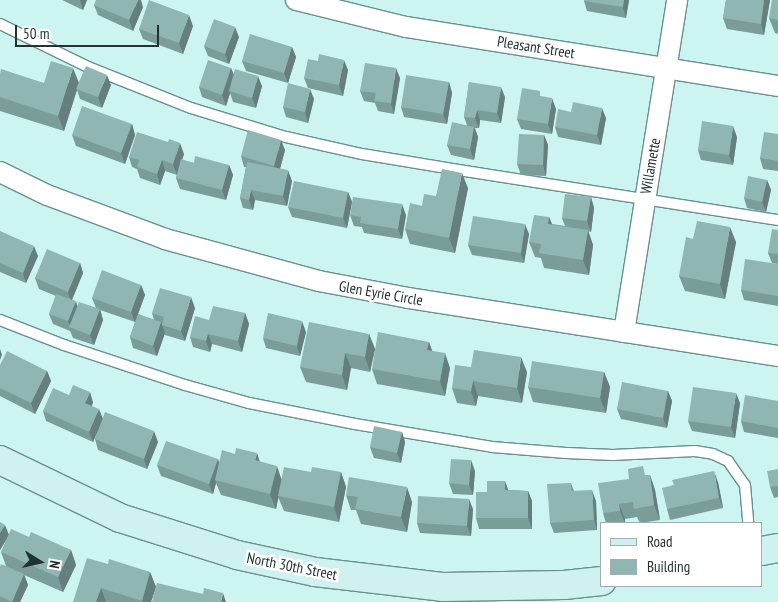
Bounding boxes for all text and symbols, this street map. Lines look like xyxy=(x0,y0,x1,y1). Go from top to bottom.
scale bar xyxy=(18,15,161,47)
text: 50 m xyxy=(23,24,49,43)
street label: Pleasant Street xyxy=(496,32,576,62)
street label: Willamette xyxy=(636,137,664,195)
street label: Glen Eyrie Circle xyxy=(338,277,424,309)
legend xyxy=(600,522,763,587)
text: Road xyxy=(647,532,673,551)
north arrow xyxy=(15,537,65,587)
street label: North 30th Street xyxy=(245,548,339,584)
text: Building xyxy=(647,557,690,576)
text: N xyxy=(45,559,64,570)

